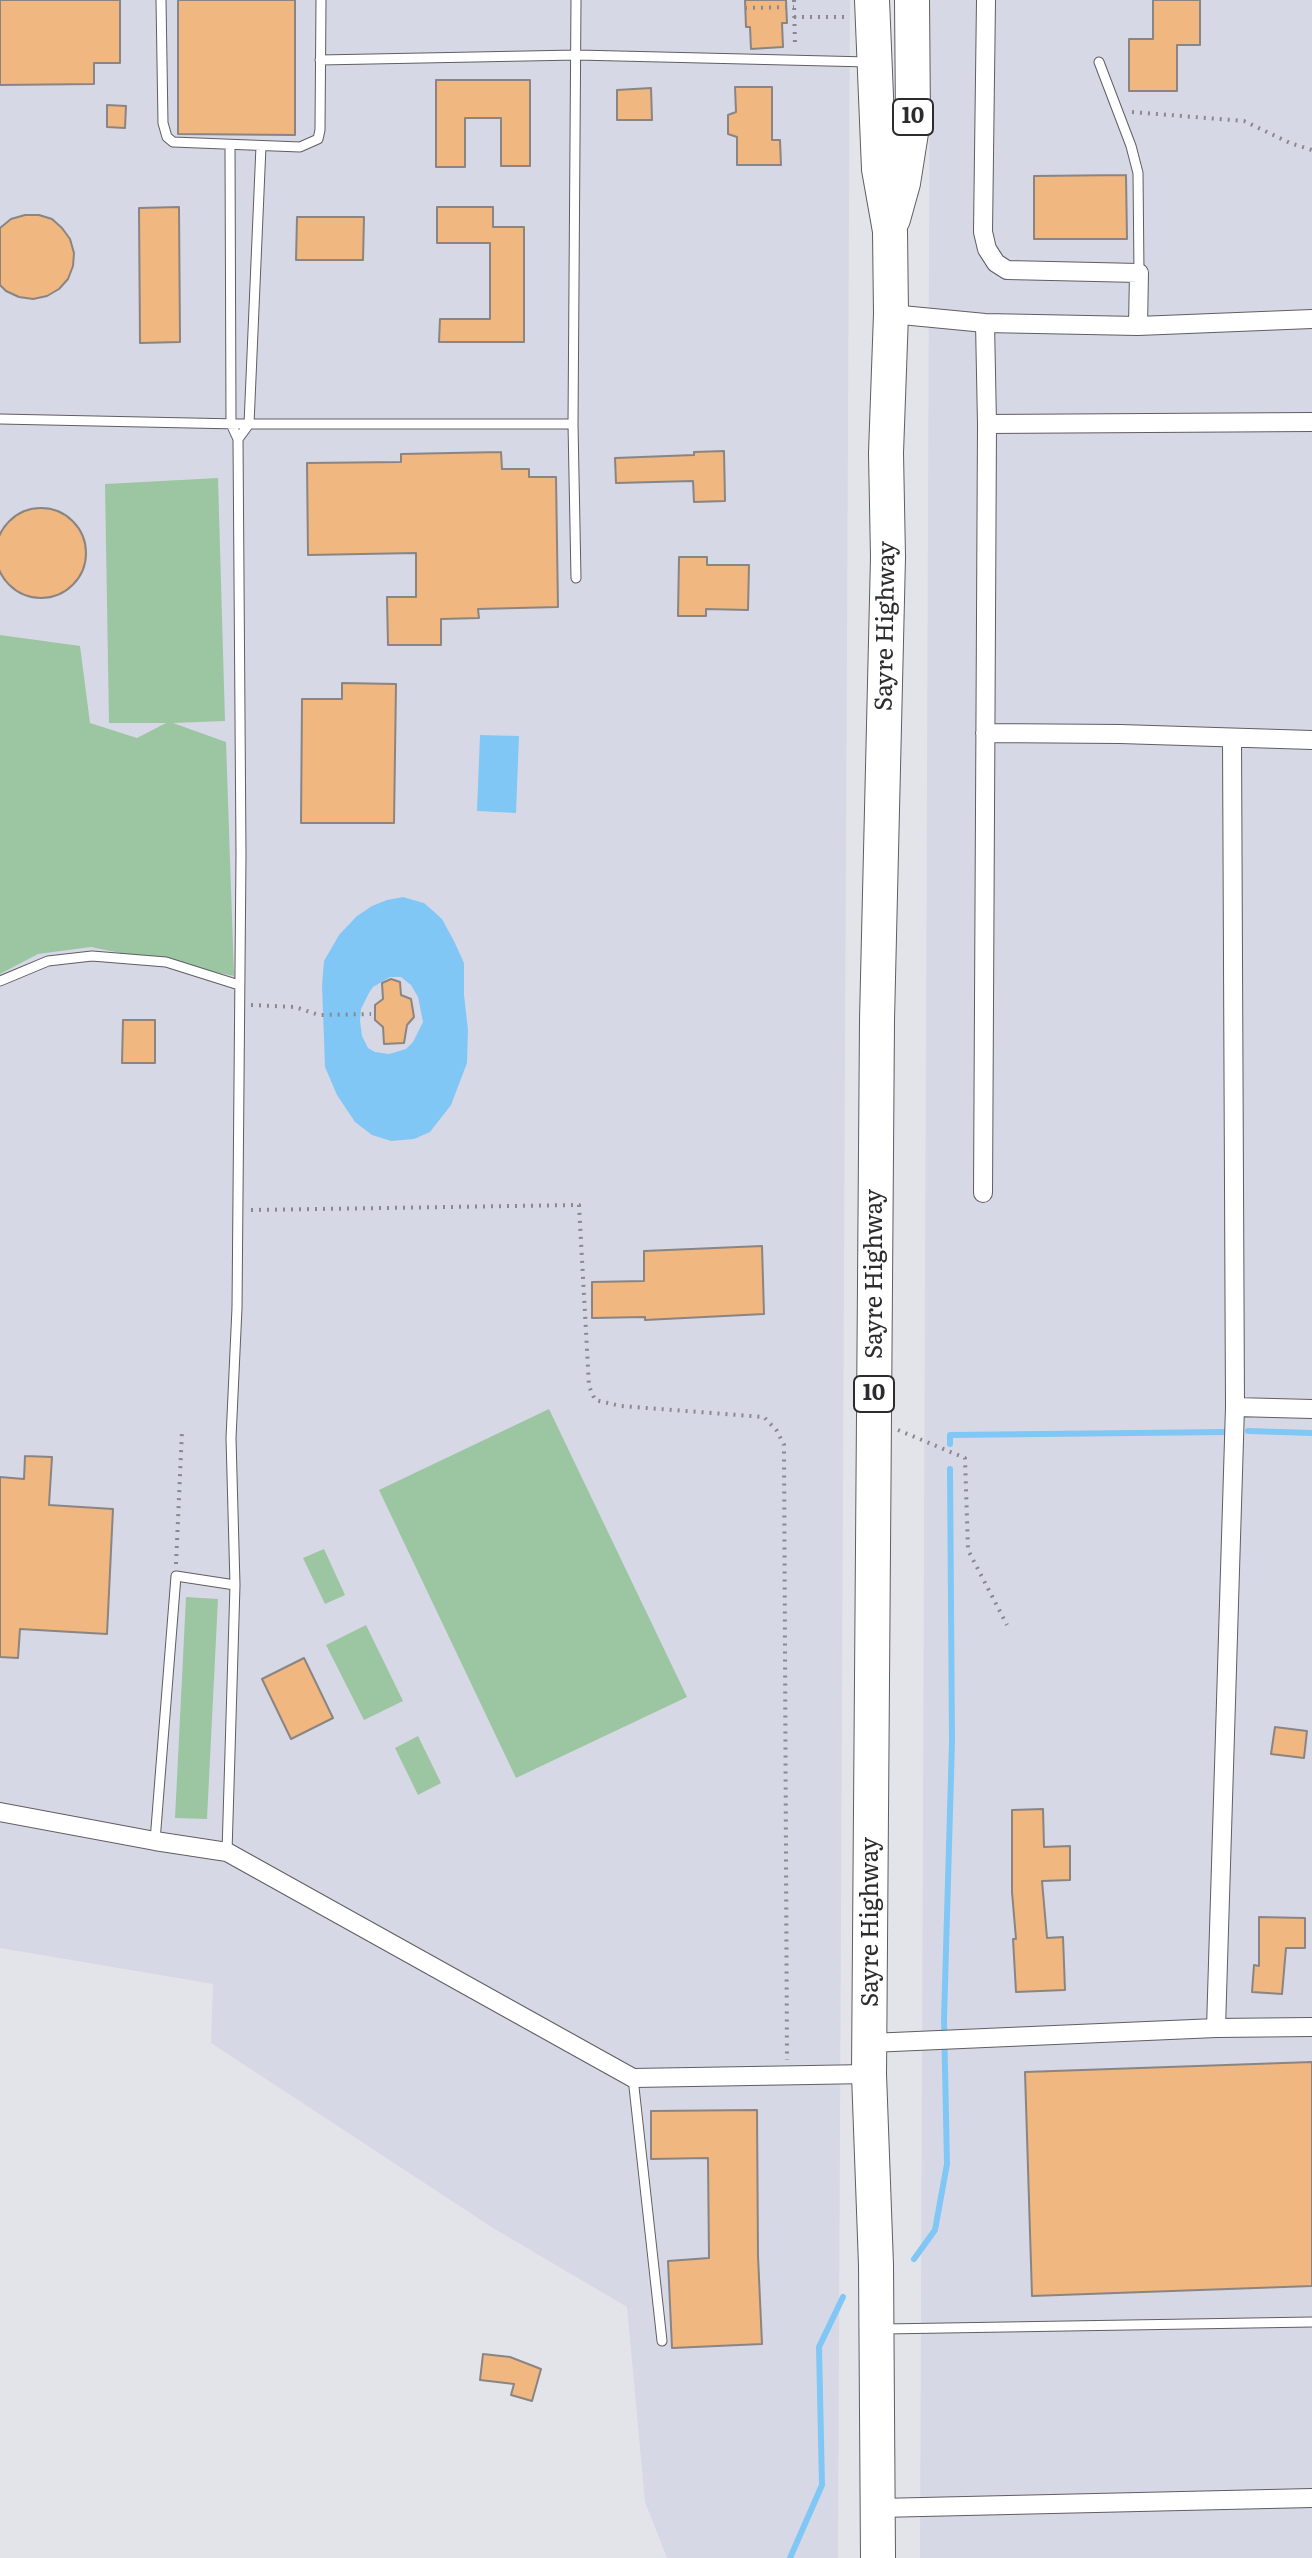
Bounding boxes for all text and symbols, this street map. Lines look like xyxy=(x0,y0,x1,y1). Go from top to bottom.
road number: 10 xyxy=(893,99,933,135)
street label: Sayre Highway xyxy=(870,541,902,711)
street label: Sayre Highway xyxy=(861,1189,889,1359)
road number: 10 xyxy=(854,1376,894,1412)
street label: Sayre Highway xyxy=(857,1837,885,2007)

